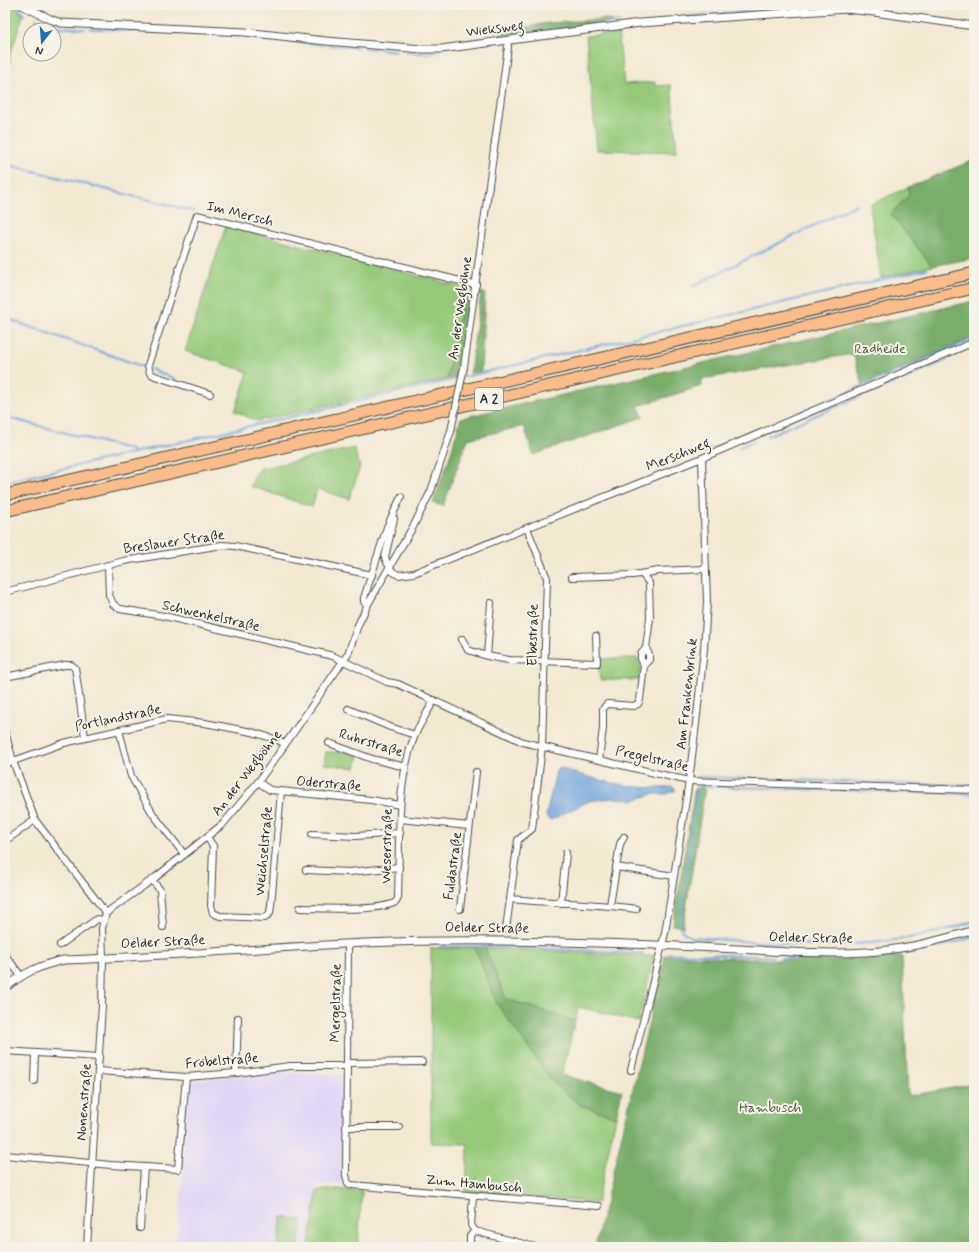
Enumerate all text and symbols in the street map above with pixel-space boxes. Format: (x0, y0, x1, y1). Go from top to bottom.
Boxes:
street label: Wieksweg (465, 17, 525, 43)
north arrow (22, 22, 62, 62)
text: N (34, 43, 45, 58)
street label: Im Mersch (205, 197, 275, 231)
street label: An der Wegböhne (444, 255, 478, 361)
park label: Radheide (854, 340, 906, 358)
road number: A 2 (475, 388, 503, 410)
street label: Merschweg (643, 434, 713, 478)
street label: Breslauer Straße (122, 526, 226, 558)
street label: Schwenkelstraße (160, 596, 262, 636)
street label: Elbestraße (523, 603, 543, 666)
street label: Am Frankenbrink (672, 637, 702, 751)
street label: Portlandstraße (73, 700, 163, 736)
street label: Ruhrstraße (337, 725, 405, 761)
street label: An der Wegböhne (208, 726, 288, 821)
street label: Pregelstraße (613, 742, 690, 777)
street label: Oderstraße (296, 772, 362, 796)
street label: Weichselstraße (251, 805, 277, 897)
street label: Weserstraße (377, 808, 397, 884)
street label: Fuldastraße (440, 831, 466, 901)
street label: Oelder Straße (445, 918, 529, 938)
street label: Oelder Straße (769, 928, 853, 948)
street label: Oelder Straße (120, 931, 206, 953)
street label: Mergelstraße (326, 963, 347, 1043)
street label: Fröbelstraße (185, 1049, 260, 1073)
street label: Nonenstraße (72, 1063, 96, 1141)
park label: Hambusch (739, 1099, 801, 1117)
street label: Zum Hambusch (425, 1171, 523, 1197)

